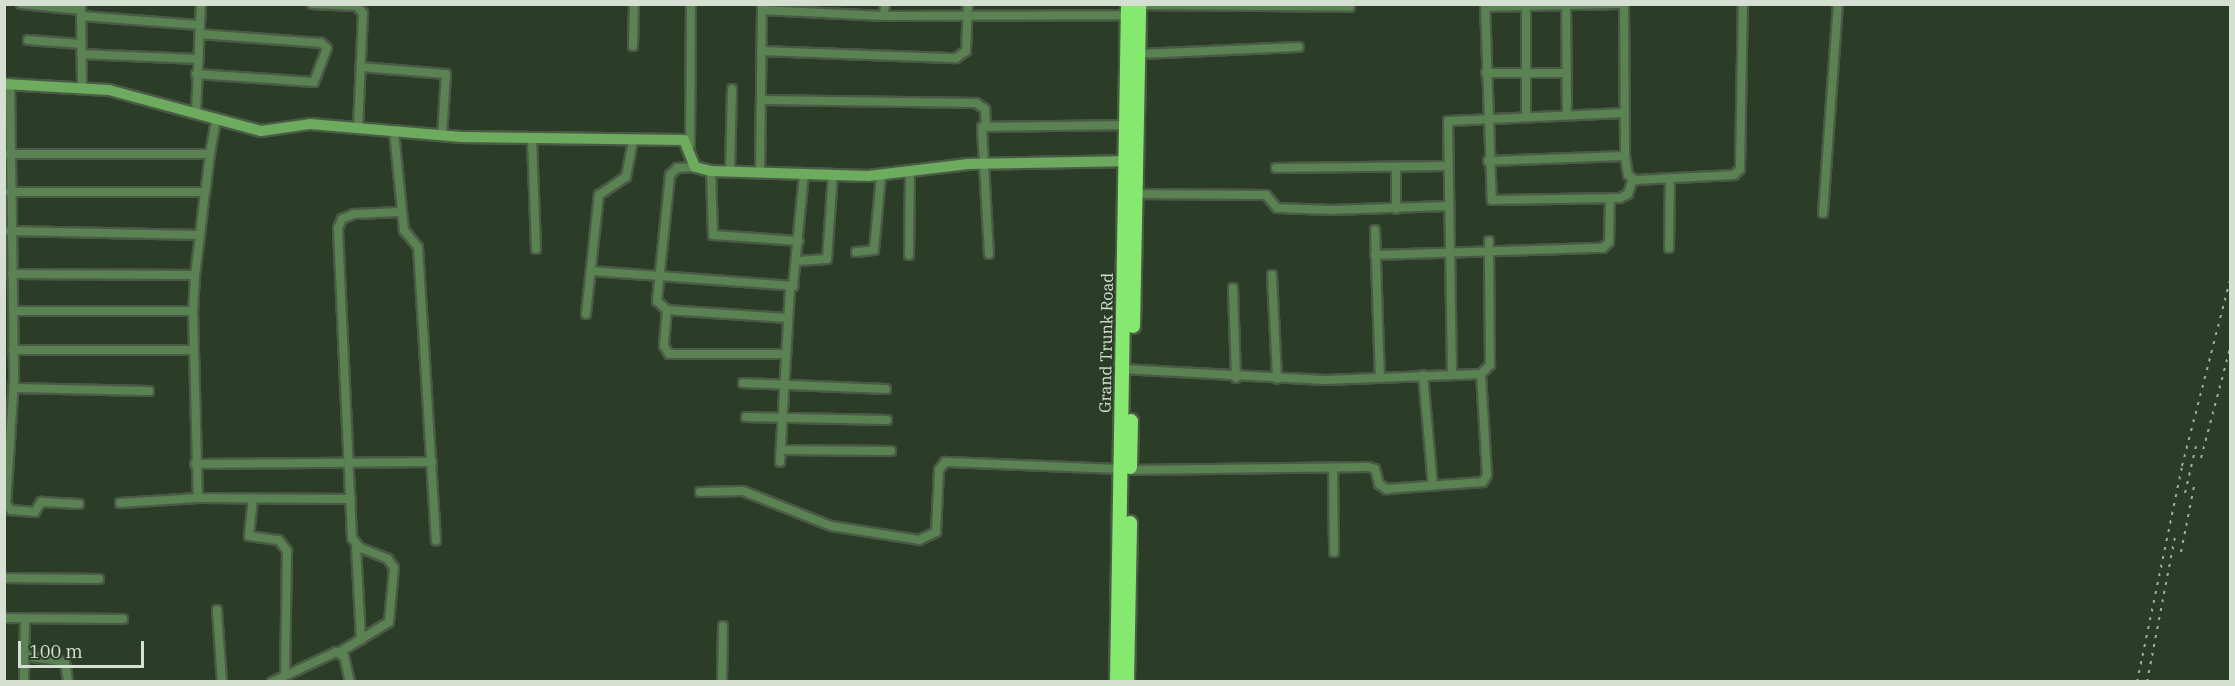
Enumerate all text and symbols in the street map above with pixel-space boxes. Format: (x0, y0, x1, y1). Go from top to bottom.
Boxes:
street label: Grand Trunk Road (1095, 273, 1117, 413)
scale bar (21, 629, 147, 667)
text: 100 m (29, 640, 83, 663)

